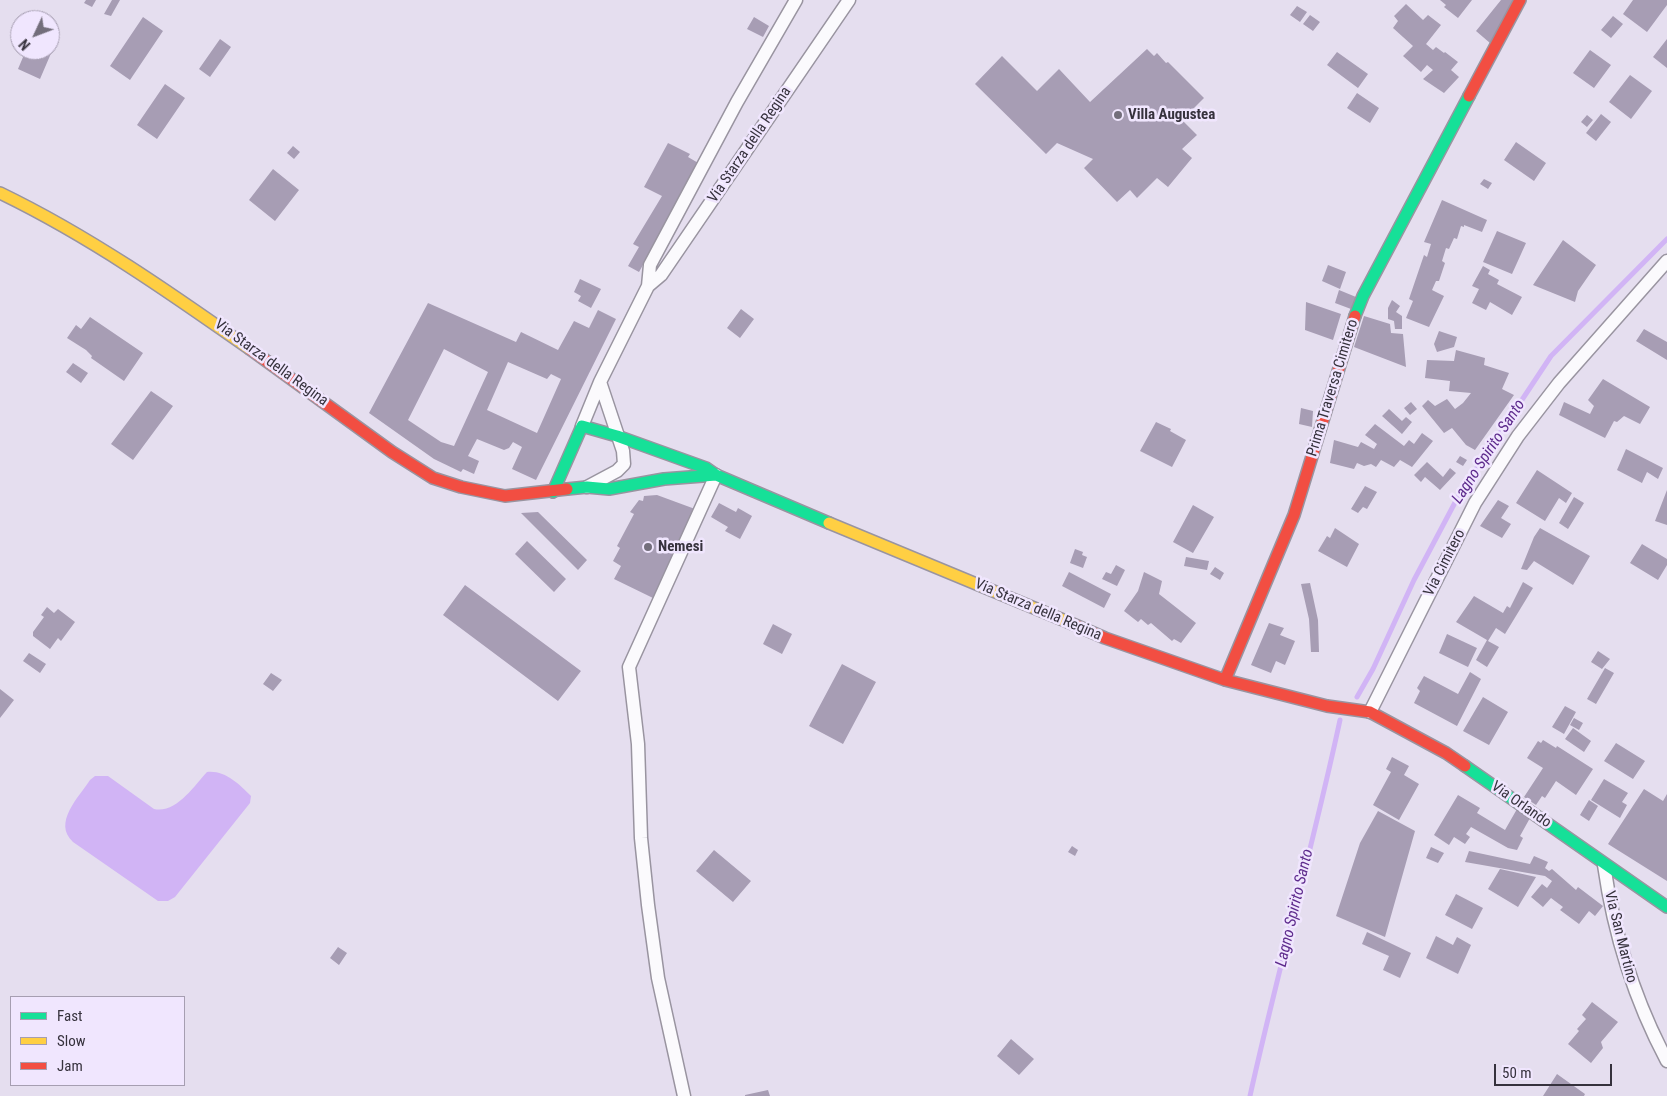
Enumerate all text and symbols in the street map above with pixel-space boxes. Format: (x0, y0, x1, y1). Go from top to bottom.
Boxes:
north arrow (10, 10, 60, 60)
text: N (16, 36, 34, 53)
street label: Via Starza della Regina (705, 84, 795, 206)
place label: Villa Augustea (1128, 106, 1215, 124)
marker: Villa Augustea (1112, 109, 1124, 121)
street label: Via Starza della Regina (211, 316, 331, 410)
street label: Prima Traversa Cimitero (1304, 317, 1362, 459)
water label: Lagno Spirito Santo (1448, 396, 1530, 508)
street label: Via Cimitero (1421, 527, 1469, 599)
place label: Nemesi (658, 538, 703, 556)
marker: Nemesi (642, 541, 654, 553)
street label: Via Starza della Regina (972, 575, 1104, 645)
street label: Via Orlando (1488, 778, 1554, 832)
water label: Lagno Spirito Santo (1272, 847, 1318, 969)
street label: Via San Martino (1600, 889, 1640, 985)
legend (10, 996, 185, 1086)
text: Fast (57, 1007, 82, 1025)
text: Slow (57, 1032, 86, 1050)
scale bar (1497, 1054, 1614, 1086)
text: Jam (57, 1057, 83, 1075)
text: 50 m (1502, 1064, 1532, 1082)

